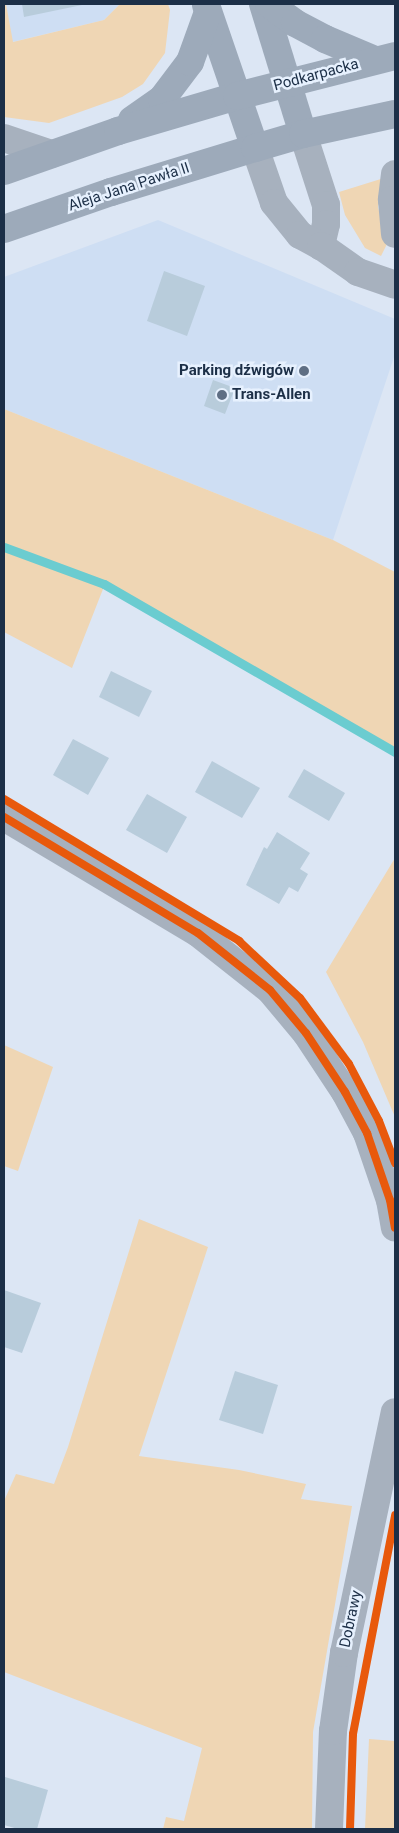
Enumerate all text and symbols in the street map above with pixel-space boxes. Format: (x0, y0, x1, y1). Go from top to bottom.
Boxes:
street label: Podkarpacka (271, 55, 361, 95)
street label: Aleja Jana Pawła II (66, 159, 192, 215)
place label: Parking dźwigów (179, 362, 294, 380)
marker: Parking dźwigów (298, 365, 310, 377)
place label: Trans-Allen (232, 386, 311, 404)
marker: Trans-Allen (216, 389, 228, 401)
street label: Dobrawy (336, 1589, 366, 1649)

